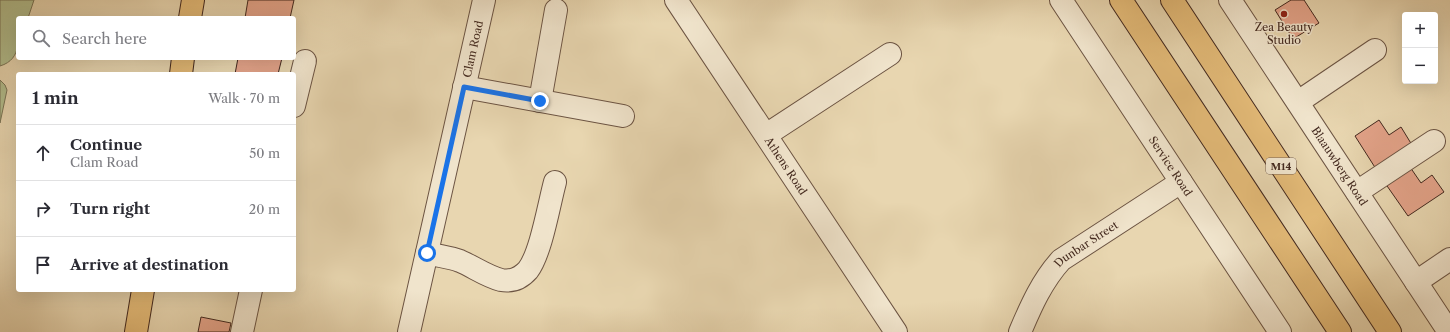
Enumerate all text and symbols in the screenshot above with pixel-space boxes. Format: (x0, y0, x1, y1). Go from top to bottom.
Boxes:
marker: Zea Beauty Studio (1279, 9, 1289, 19)
map controls (1402, 12, 1438, 84)
button: + (1402, 12, 1438, 48)
search box (16, 16, 296, 60)
street label: Clam Road (460, 19, 486, 79)
place label: Zea Beauty Studio (1255, 20, 1314, 47)
icon: search (30, 27, 52, 49)
text: Search here (62, 29, 147, 48)
button: − (1402, 48, 1438, 84)
text: 1 min (32, 88, 79, 108)
text: Walk · 70 m (208, 90, 280, 106)
route end (531, 92, 549, 110)
street label: Blaauwberg Road (1308, 124, 1371, 208)
street label: Athens Road (761, 133, 810, 198)
street label: Service Road (1146, 134, 1196, 199)
text: Continue (70, 135, 142, 154)
icon: ahead (32, 142, 54, 164)
text: 50 m (249, 145, 280, 161)
text: Clam Road (70, 154, 138, 170)
road number: M14 (1266, 158, 1296, 174)
icon: right (32, 198, 54, 220)
text: Turn right (70, 199, 150, 218)
text: 20 m (249, 201, 280, 217)
street label: Dunbar Street (1051, 218, 1121, 270)
route start (418, 244, 436, 262)
icon: arrive (32, 254, 54, 276)
text: Arrive at destination (70, 255, 229, 274)

